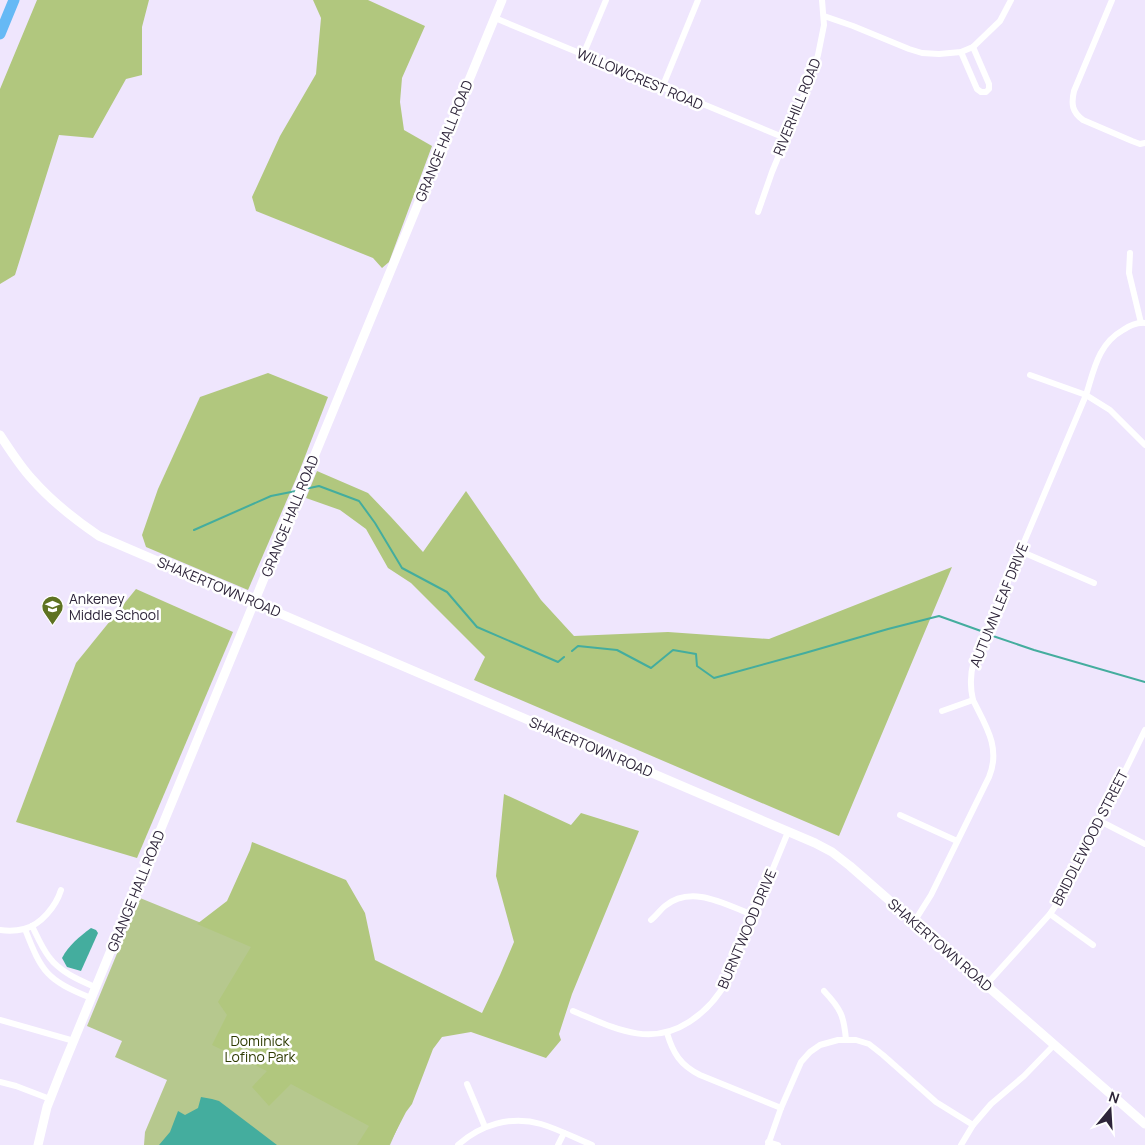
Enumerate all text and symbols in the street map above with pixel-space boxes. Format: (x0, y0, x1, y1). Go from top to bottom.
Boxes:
street label: WILLOWCREST ROAD (574, 43, 706, 114)
street label: RIVERHILL ROAD (768, 55, 825, 158)
street label: GRANGE HALL ROAD (410, 77, 477, 204)
street label: GRANGE HALL ROAD (256, 452, 323, 579)
street label: AUTUMN LEAF DRIVE (965, 540, 1032, 670)
street label: SHAKERTOWN ROAD (154, 552, 284, 621)
place label: Ankeney Middle School (69, 589, 159, 624)
school or university icon: Ankeney Middle School (41, 595, 65, 626)
street label: SHAKERTOWN ROAD (526, 712, 656, 781)
street label: BRIDDLEWOOD STREET (1047, 766, 1132, 909)
street label: GRANGE HALL ROAD (102, 827, 169, 954)
street label: BURNTWOOD DRIVE (713, 866, 780, 992)
street label: SHAKERTOWN ROAD (884, 894, 997, 995)
park label: Dominick Lofino Park (224, 1031, 297, 1066)
north arrow (1085, 1085, 1135, 1135)
text: N (1106, 1087, 1122, 1108)

